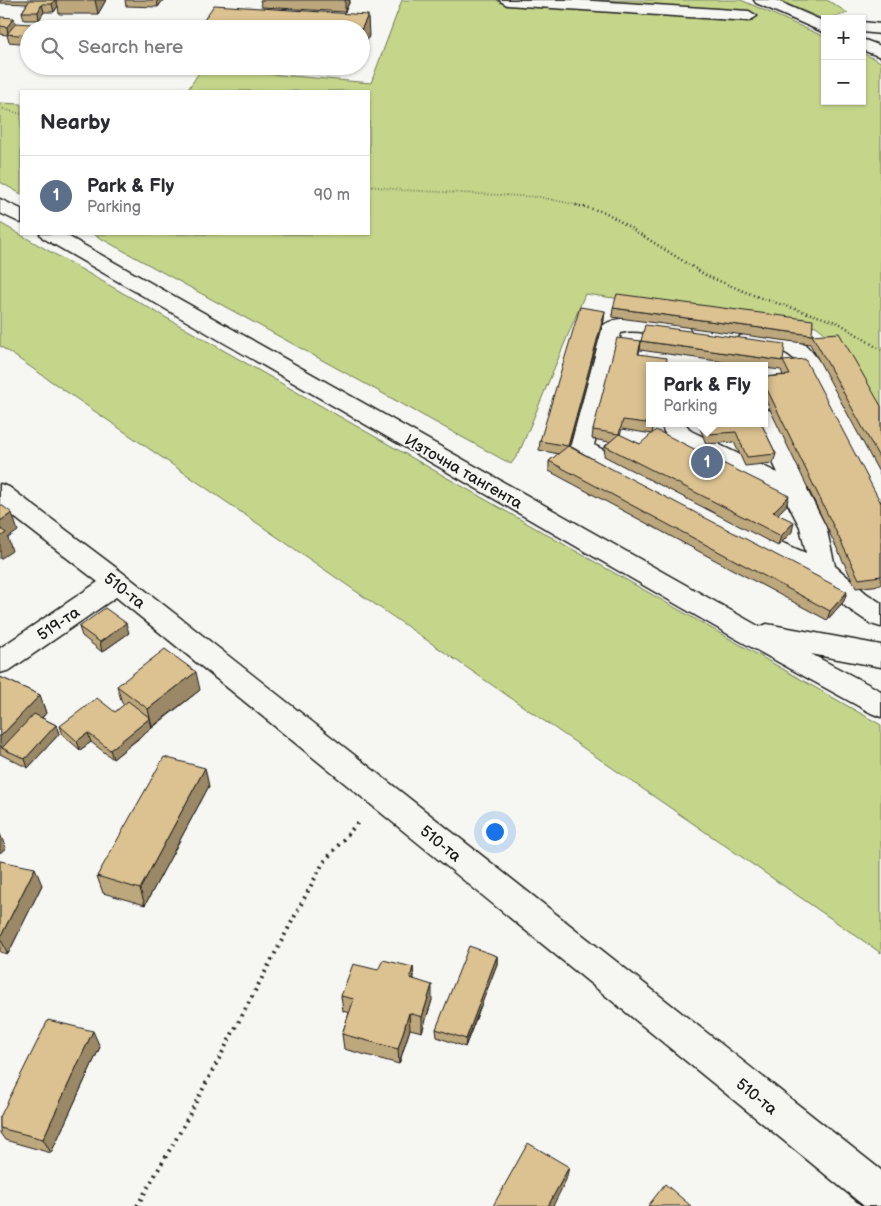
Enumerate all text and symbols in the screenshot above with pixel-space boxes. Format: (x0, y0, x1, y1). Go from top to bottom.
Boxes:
map controls (821, 15, 866, 105)
button: + (821, 15, 866, 60)
search box (20, 20, 370, 75)
icon: search (38, 34, 66, 62)
text: Search here (78, 36, 183, 59)
button: − (821, 60, 866, 105)
text: Nearby (40, 110, 110, 135)
text: Park & Fly (87, 175, 174, 198)
text: 1 (53, 186, 59, 205)
text: 90 m (314, 186, 350, 205)
text: Parking (87, 198, 141, 217)
popup (646, 362, 768, 427)
text: Park & Fly (663, 374, 751, 397)
text: Parking (663, 397, 717, 416)
street label: Източна тангента (401, 431, 526, 514)
pin: 1 (691, 443, 723, 481)
street label: 510-та (100, 569, 149, 614)
street label: 519-та (34, 603, 84, 645)
your location (482, 819, 508, 845)
street label: 510-та (416, 822, 465, 867)
street label: 510-та (732, 1075, 781, 1120)

